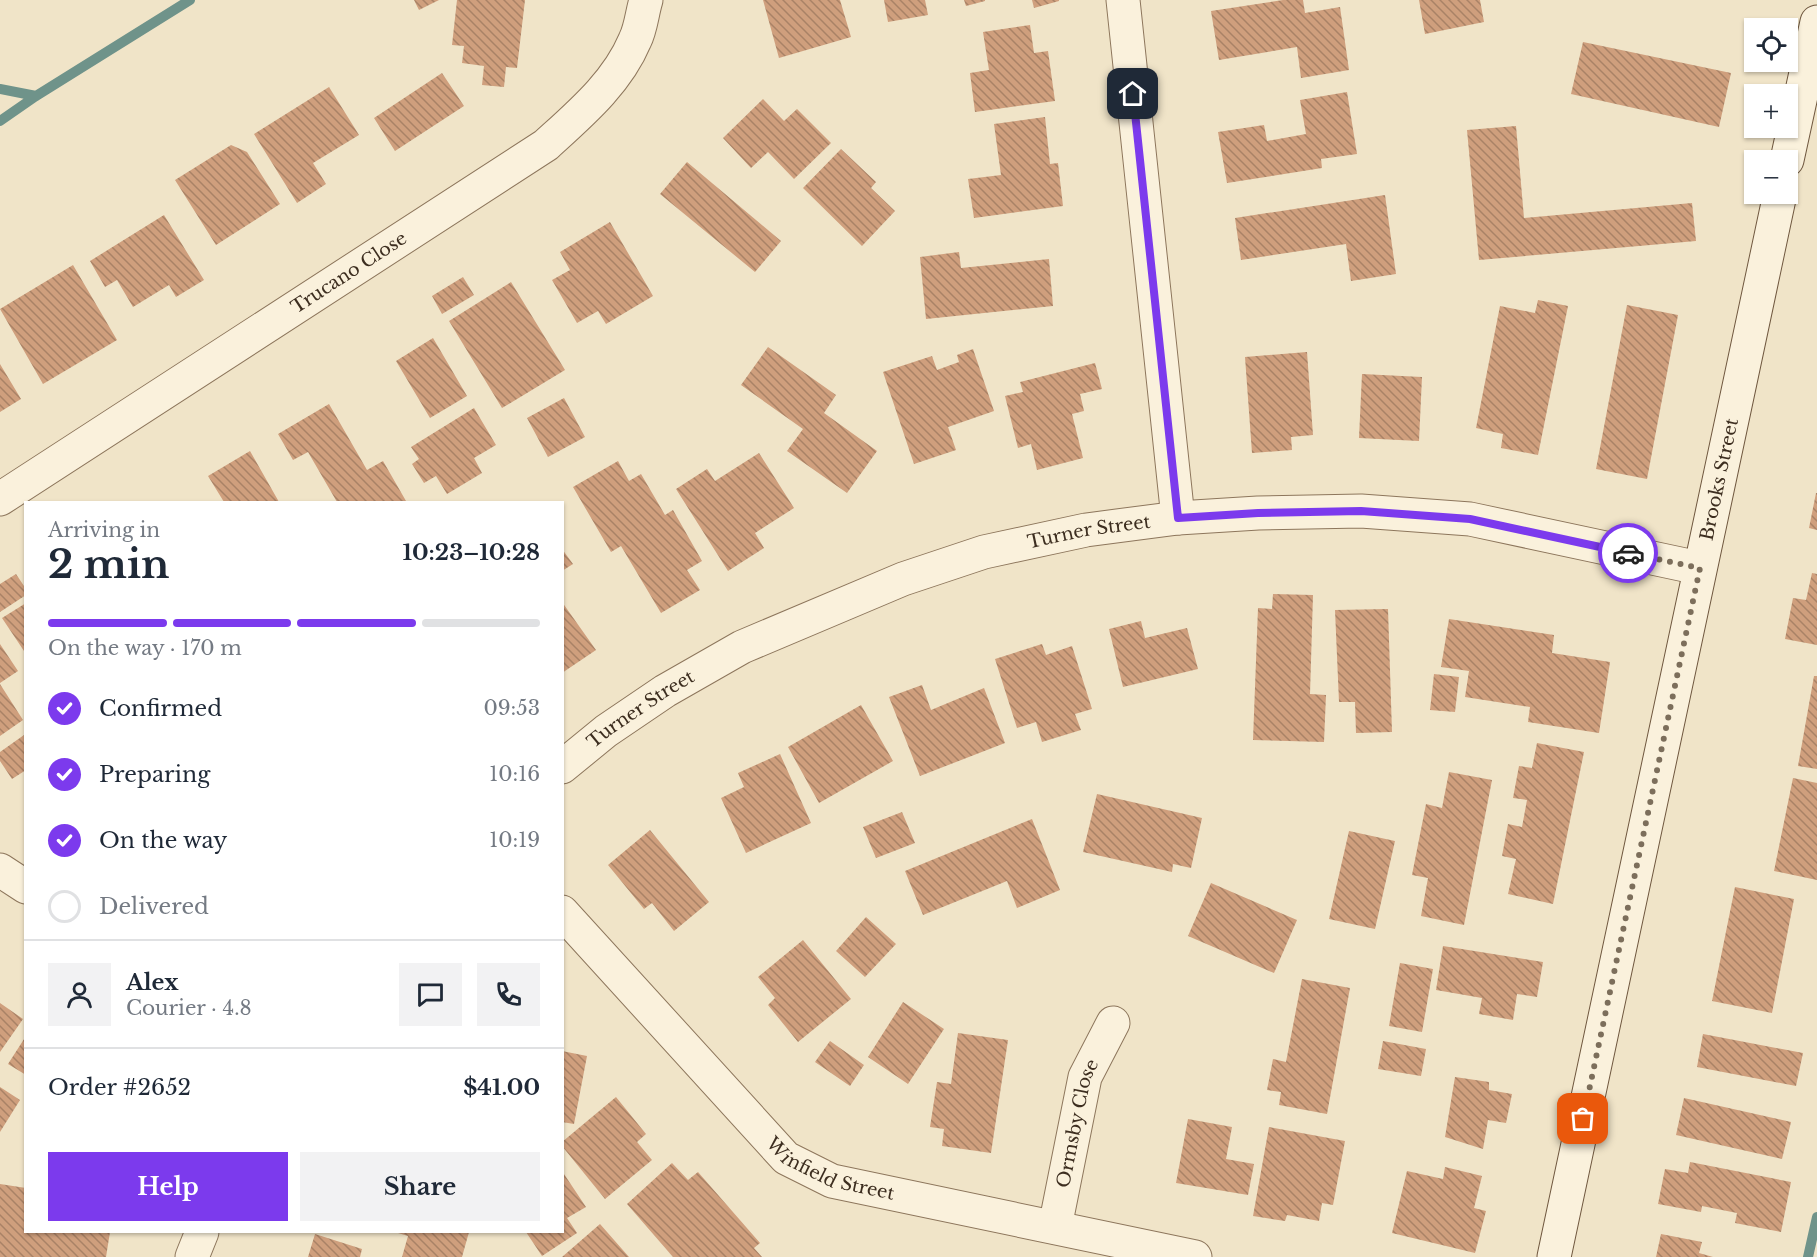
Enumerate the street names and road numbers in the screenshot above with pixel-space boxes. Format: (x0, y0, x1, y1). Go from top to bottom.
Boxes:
street label: Trucano Close (287, 227, 411, 318)
street label: Brooks Street (1696, 416, 1743, 543)
street label: Turner Street (1026, 511, 1152, 553)
street label: Turner Street (583, 665, 698, 753)
street label: Ormsby Close (1052, 1055, 1103, 1190)
street label: Winfield Street (761, 1132, 896, 1205)

